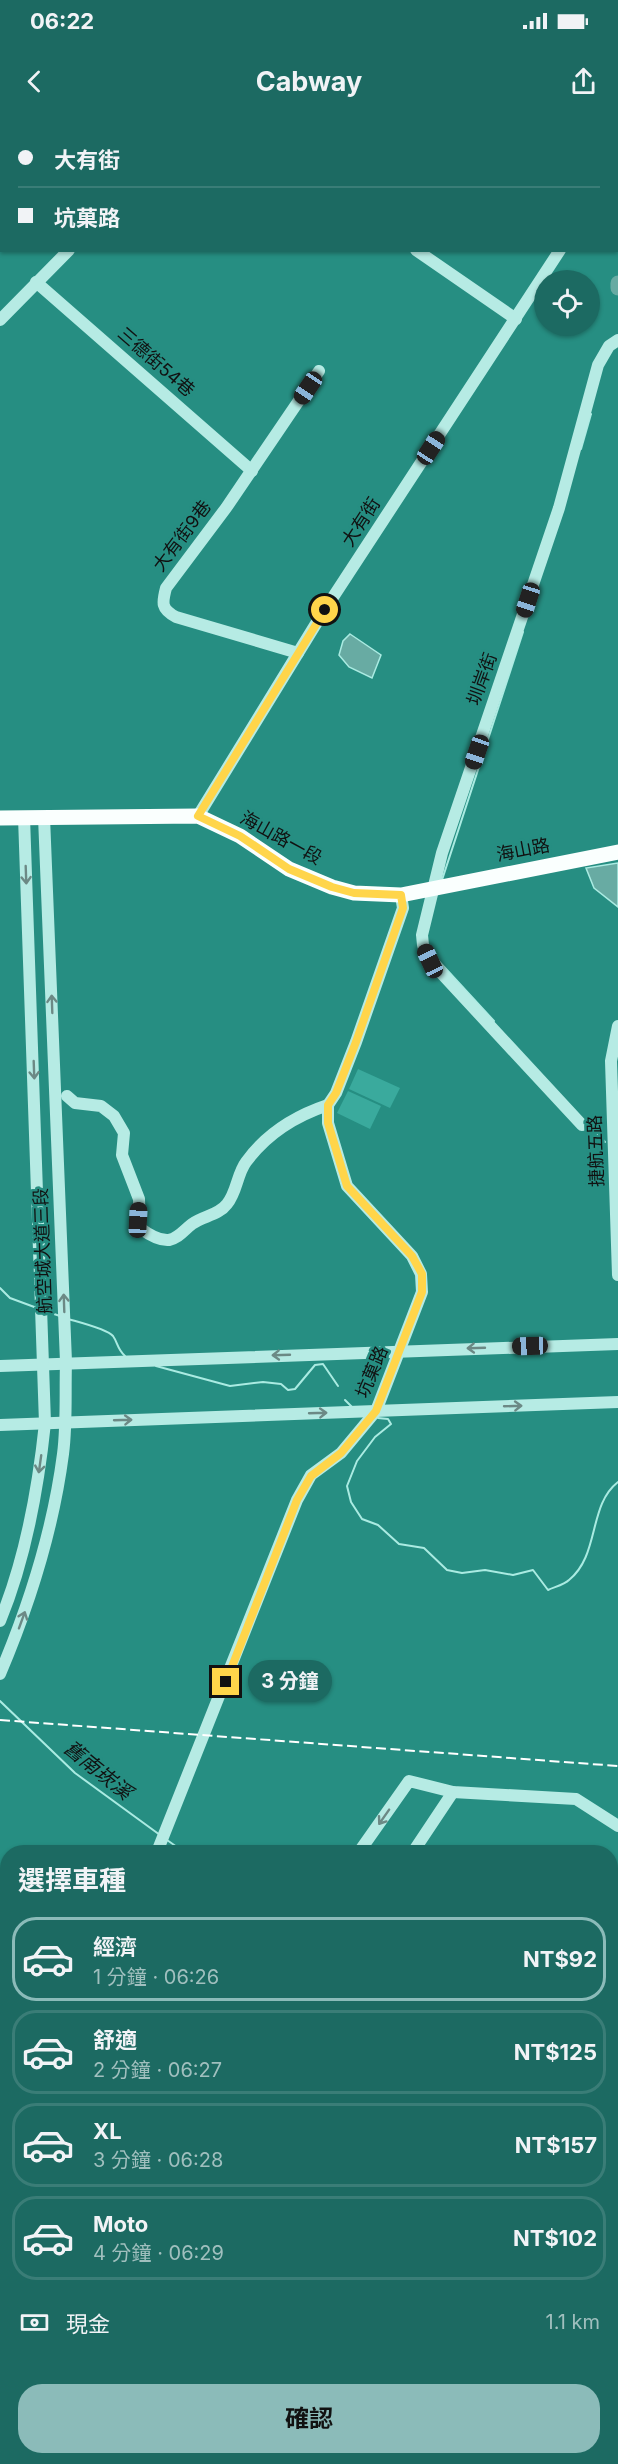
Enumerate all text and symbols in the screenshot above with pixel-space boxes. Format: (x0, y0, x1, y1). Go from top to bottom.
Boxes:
text: 06:22 (30, 8, 94, 34)
icon: back (18, 65, 51, 98)
text: Cabway (256, 65, 362, 98)
icon: share (567, 65, 600, 98)
text: 大有街 (54, 147, 120, 173)
text: 坑菓路 (54, 205, 120, 231)
map controls (534, 270, 600, 336)
button: locate (534, 270, 600, 336)
street label: 三德街54巷 (114, 323, 199, 401)
car (290, 368, 326, 408)
car (414, 428, 448, 468)
street label: 大有街 (337, 493, 384, 550)
street label: 大有街9巷 (148, 496, 215, 575)
car (514, 580, 542, 620)
route start (311, 596, 338, 623)
street label: 圳岸街 (462, 650, 501, 708)
car (463, 732, 491, 772)
street label: 海山路一段 (237, 807, 326, 869)
street label: 海山路 (494, 834, 551, 865)
one-way arrow (21, 865, 32, 885)
car (414, 941, 446, 981)
one-way arrow (47, 994, 58, 1014)
one-way arrow (28, 1060, 39, 1080)
street label: 捷航五路 (584, 1115, 607, 1187)
street label: 航空城大道三段 (30, 1188, 55, 1314)
car (128, 1202, 148, 1238)
one-way arrow (58, 1294, 69, 1314)
car (512, 1336, 548, 1356)
one-way arrow (466, 1342, 486, 1354)
street label: 坑菓路 (351, 1343, 392, 1401)
one-way arrow (271, 1349, 291, 1361)
one-way arrow (503, 1400, 523, 1411)
one-way arrow (308, 1407, 328, 1418)
one-way arrow (113, 1415, 133, 1426)
one-way arrow (35, 1453, 46, 1473)
one-way arrow (17, 1611, 28, 1629)
callout: 3 分鐘 (247, 1661, 331, 1703)
route end (212, 1668, 239, 1695)
text: 3 分鐘 (261, 1669, 319, 1693)
water label: 舊南崁溪 (59, 1736, 139, 1806)
one-way arrow (378, 1808, 390, 1824)
text: 選擇車種 (18, 1864, 126, 1897)
icon: car (21, 1932, 75, 1986)
text: 經濟 (93, 1934, 137, 1960)
text: NT$92 (523, 1946, 597, 1972)
text: 1 分鐘 · 06:26 (93, 1965, 219, 1989)
icon: car (21, 2025, 75, 2079)
text: 舒適 (93, 2027, 137, 2053)
text: NT$125 (514, 2039, 597, 2065)
text: 2 分鐘 · 06:27 (93, 2058, 222, 2082)
icon: car (21, 2118, 75, 2172)
text: XL (93, 2118, 122, 2144)
text: NT$157 (515, 2132, 597, 2158)
text: 3 分鐘 · 06:28 (93, 2148, 223, 2172)
icon: car (21, 2211, 75, 2265)
text: Moto (93, 2211, 148, 2237)
text: NT$102 (513, 2225, 597, 2251)
text: 4 分鐘 · 06:29 (93, 2241, 224, 2265)
icon: cash (18, 2306, 51, 2339)
text: 1.1 km (546, 2310, 600, 2334)
text: 現金 (66, 2311, 110, 2337)
button: 確認 (18, 2384, 600, 2453)

